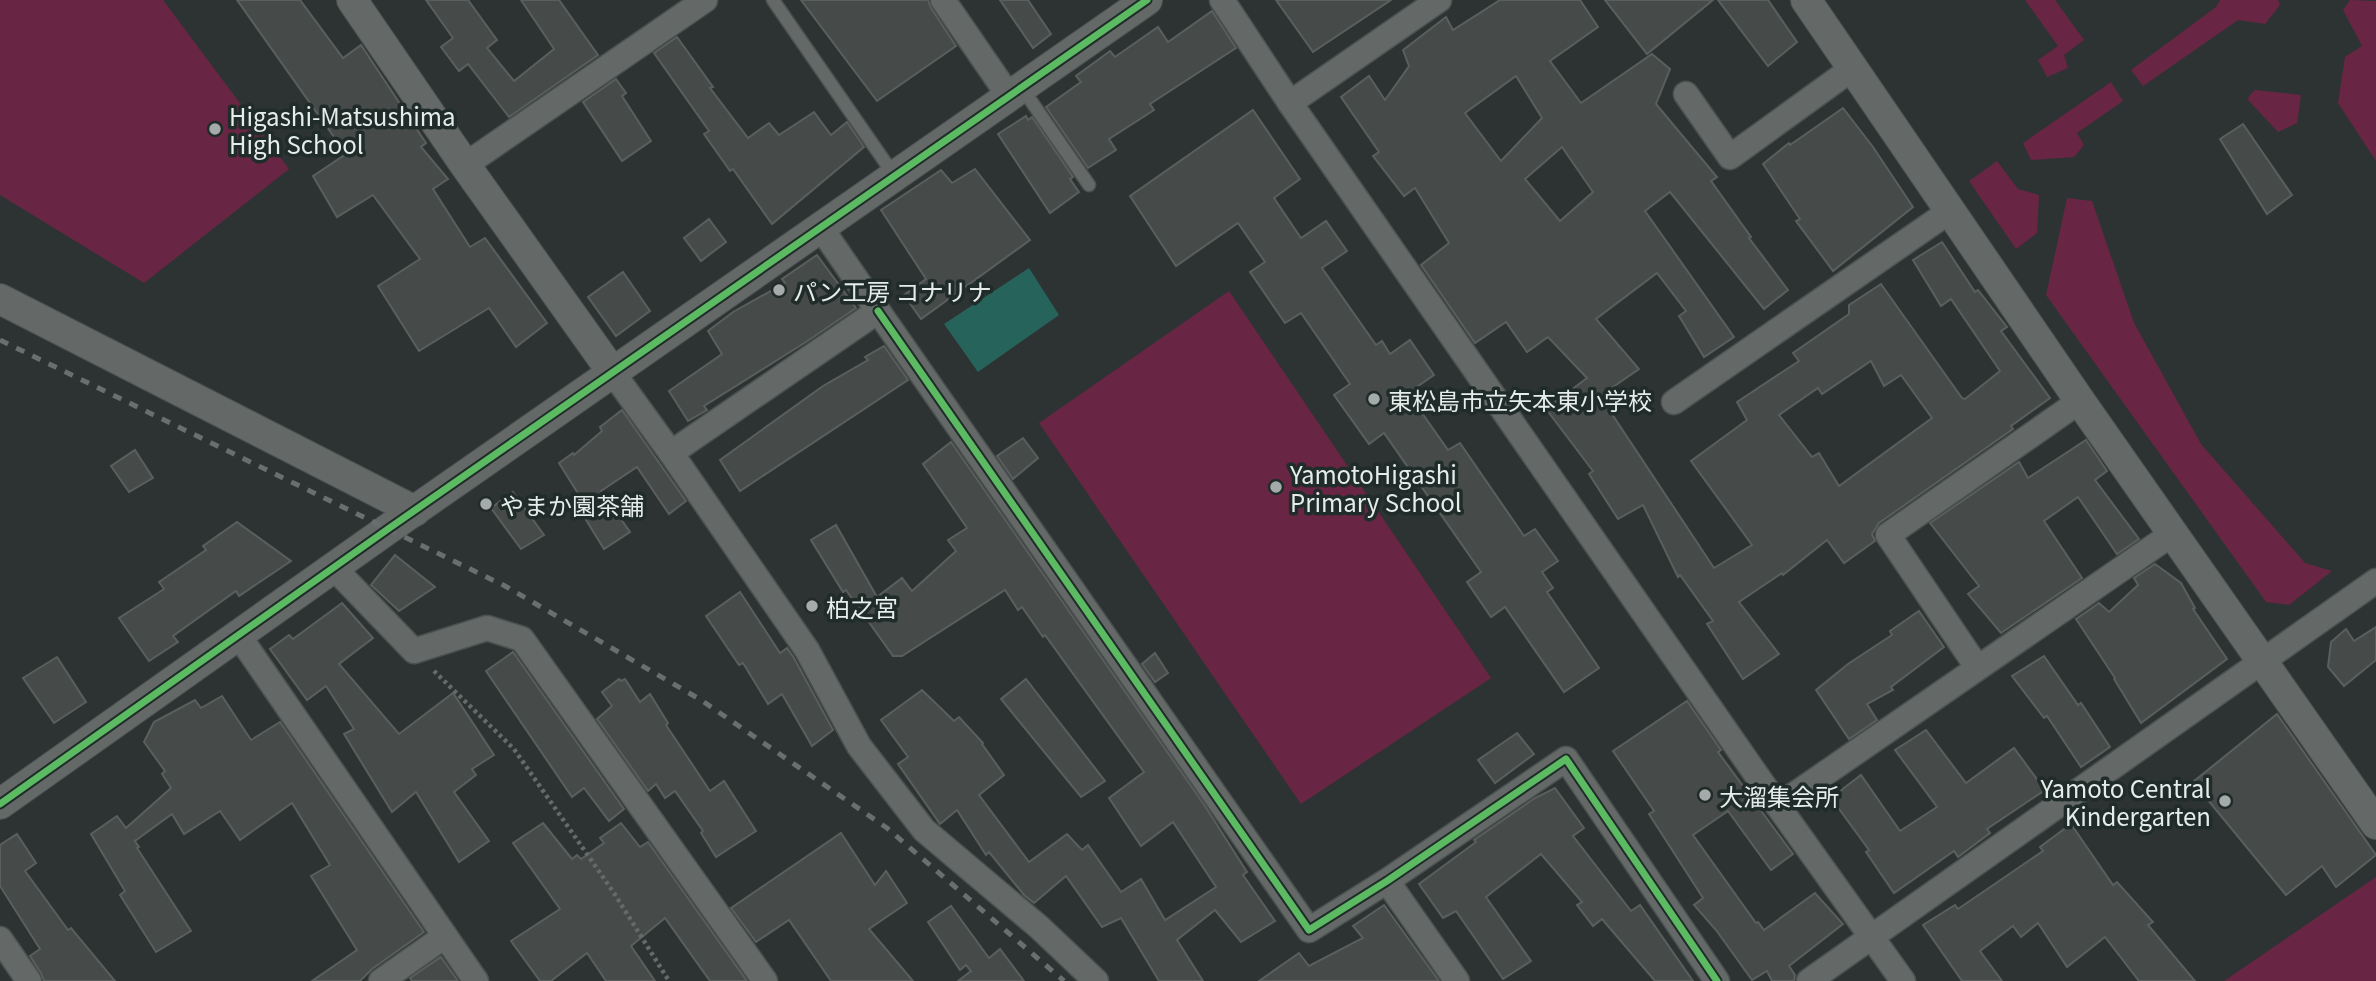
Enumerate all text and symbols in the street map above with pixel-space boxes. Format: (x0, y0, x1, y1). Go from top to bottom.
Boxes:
place label: Higashi-Matsushima High School (229, 98, 456, 161)
marker: Higashi-Matsushima High School (207, 121, 223, 137)
place label: パン工房 コナリナ (793, 273, 992, 308)
marker: パン工房 コナリナ (771, 282, 787, 298)
place label: 東松島市立矢本東小学校 (1388, 382, 1652, 417)
marker: 東松島市立矢本東小学校 (1366, 391, 1382, 407)
place label: YamotoHigashi Primary School (1289, 456, 1462, 519)
marker: YamotoHigashi Primary School (1268, 479, 1284, 495)
place label: やまか園茶舗 (500, 487, 644, 522)
marker: やまか園茶舗 (478, 496, 494, 512)
place label: 柏之宮 (826, 589, 898, 624)
marker: 柏之宮 (804, 598, 820, 614)
place label: Yamoto Central Kindergarten (2040, 770, 2211, 833)
place label: 大溜集会所 (1719, 778, 1839, 813)
marker: 大溜集会所 (1697, 787, 1713, 803)
marker: Yamoto Central Kindergarten (2217, 793, 2233, 809)

